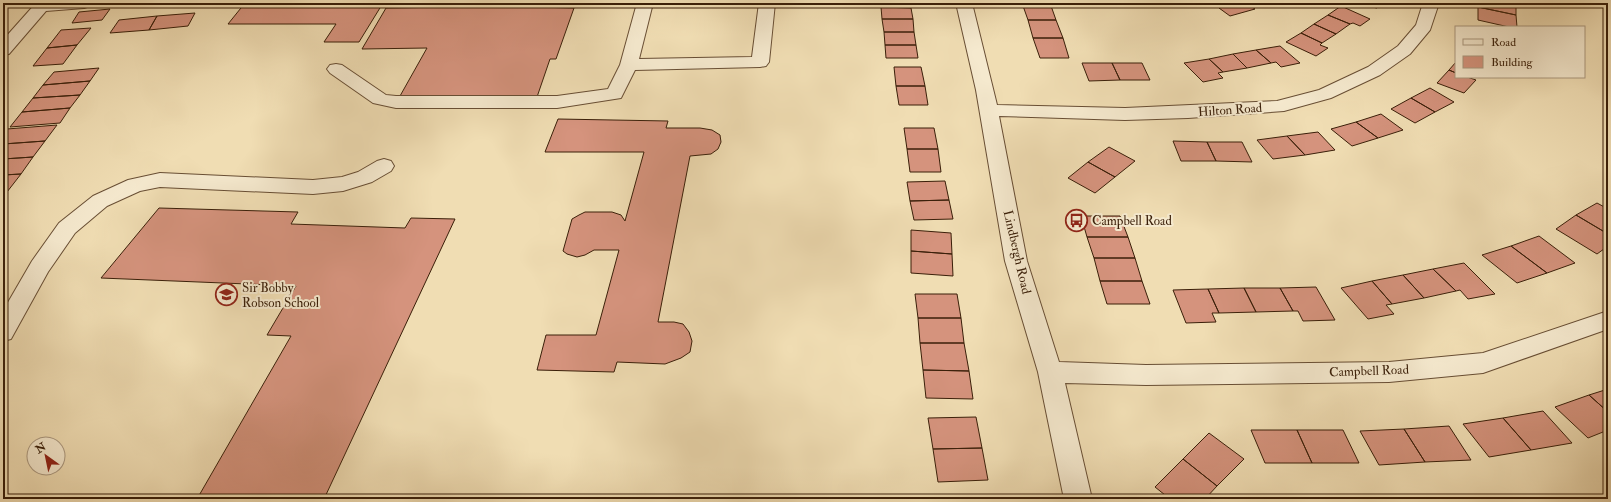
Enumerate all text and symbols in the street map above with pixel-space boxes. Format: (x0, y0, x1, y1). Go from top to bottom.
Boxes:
legend (1455, 26, 1585, 78)
text: Road (1491, 35, 1516, 50)
text: Building (1491, 55, 1534, 70)
street label: Hilton Road (1197, 100, 1263, 120)
street label: Lindbergh Road (1000, 208, 1035, 296)
bus stop icon: Campbell Road (1063, 208, 1089, 234)
place label: Campbell Road (1092, 213, 1172, 230)
place label: Sir Bobby Robson School (242, 280, 320, 311)
school or university icon: Sir Bobby Robson School (214, 282, 240, 308)
street label: Campbell Road (1329, 362, 1410, 381)
north arrow (26, 436, 66, 476)
text: N (32, 439, 49, 457)

